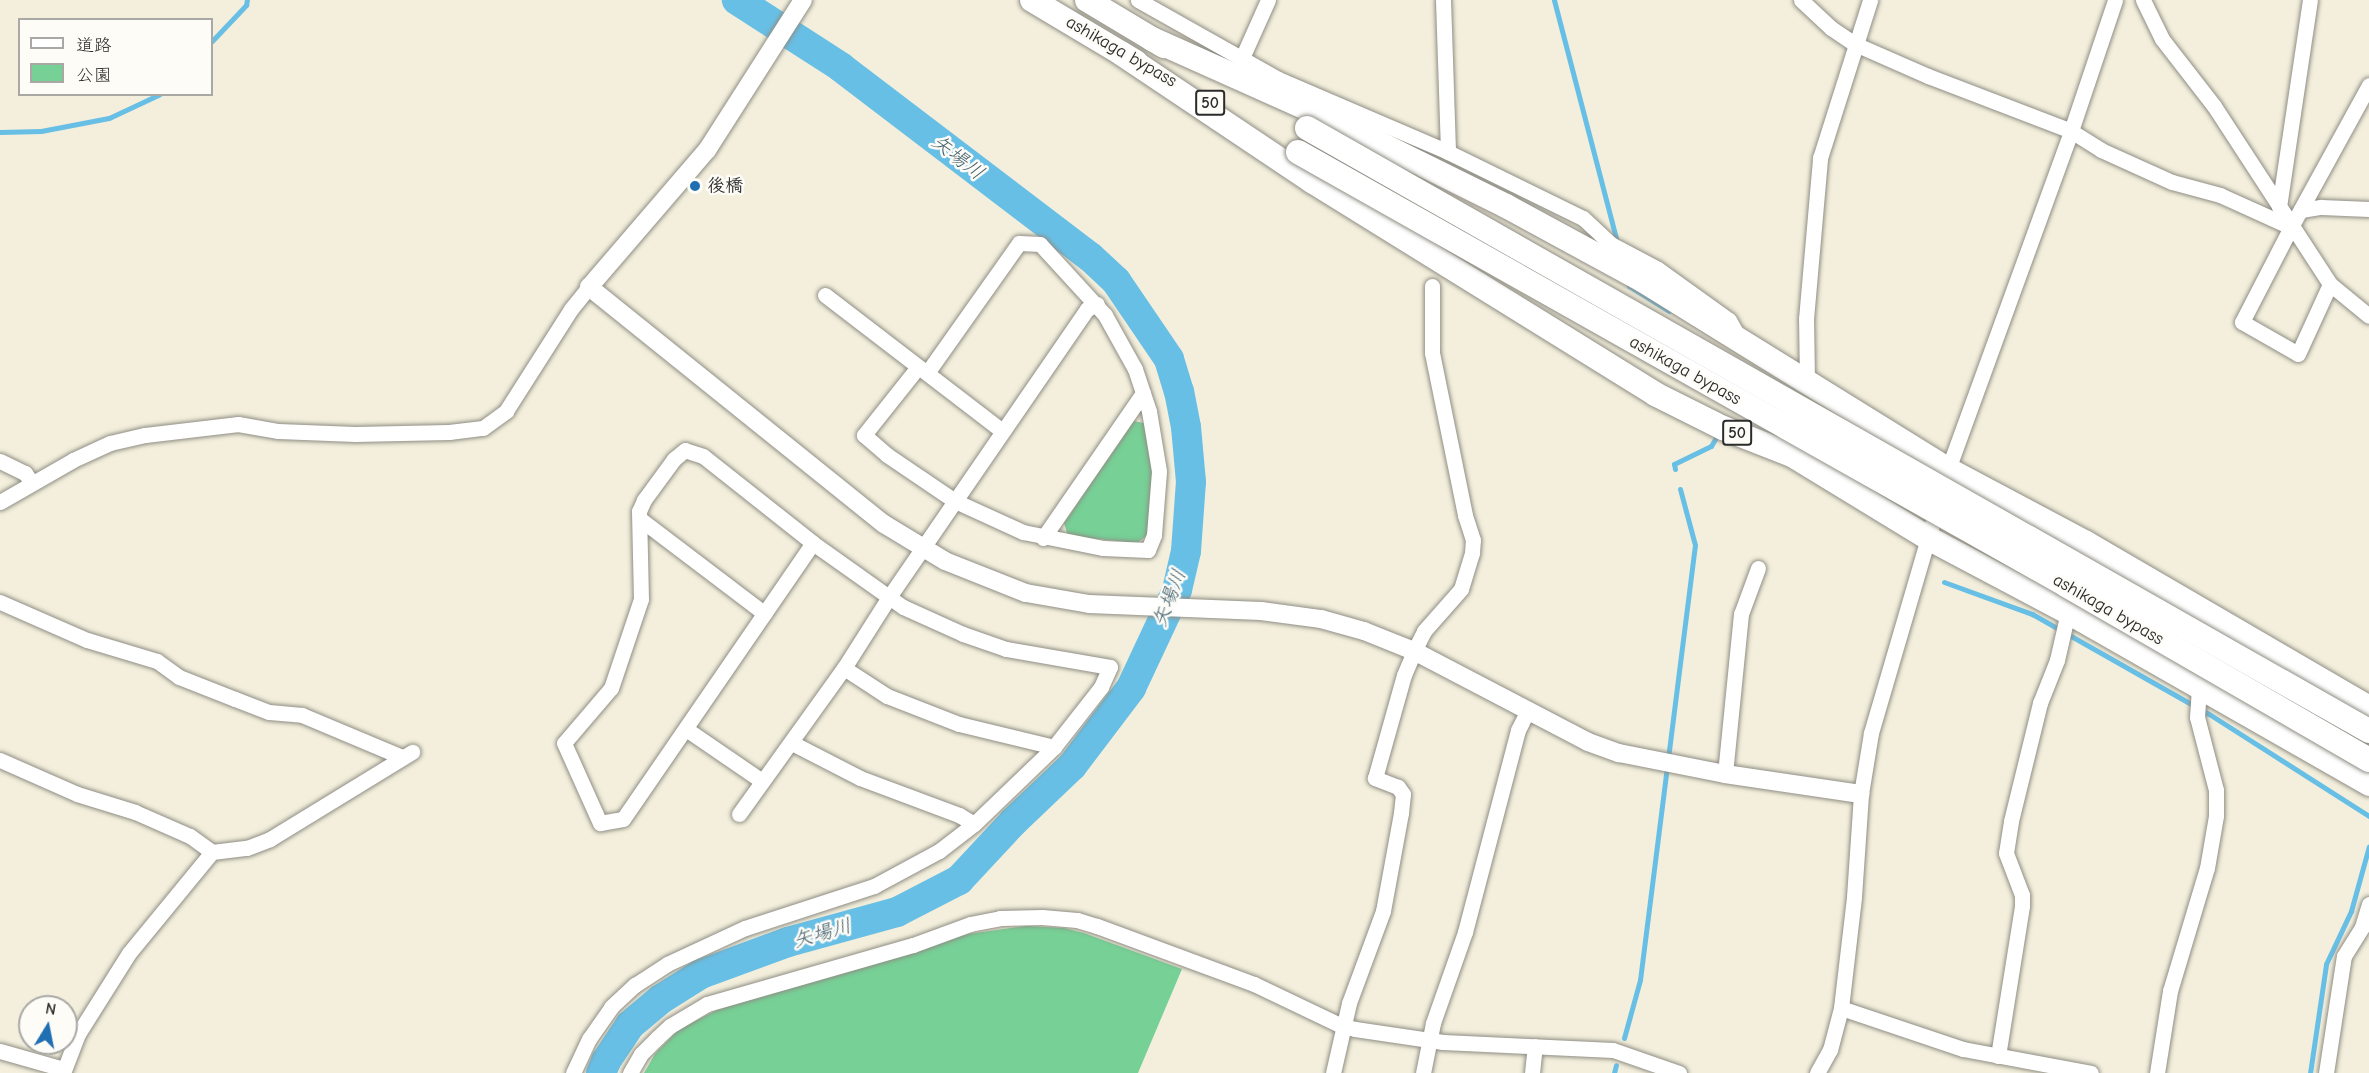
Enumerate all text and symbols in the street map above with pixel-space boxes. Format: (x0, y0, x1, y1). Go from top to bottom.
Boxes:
street label: ashikaga bypass (1062, 12, 1180, 92)
legend (18, 18, 213, 96)
text: 道路 (76, 35, 112, 56)
text: 公園 (76, 65, 112, 86)
road number: 50 (1195, 90, 1225, 116)
water label: 矢場川 (927, 129, 989, 185)
place label: 後橋 (707, 175, 743, 197)
marker: 後橋 (688, 179, 702, 193)
street label: ashikaga bypass (1625, 331, 1745, 411)
road number: 50 (1722, 420, 1752, 446)
water label: 矢場川 (1147, 566, 1191, 630)
street label: ashikaga bypass (2049, 570, 2167, 650)
water label: 矢場川 (790, 913, 854, 953)
north arrow (18, 995, 78, 1055)
text: N (44, 999, 57, 1019)

